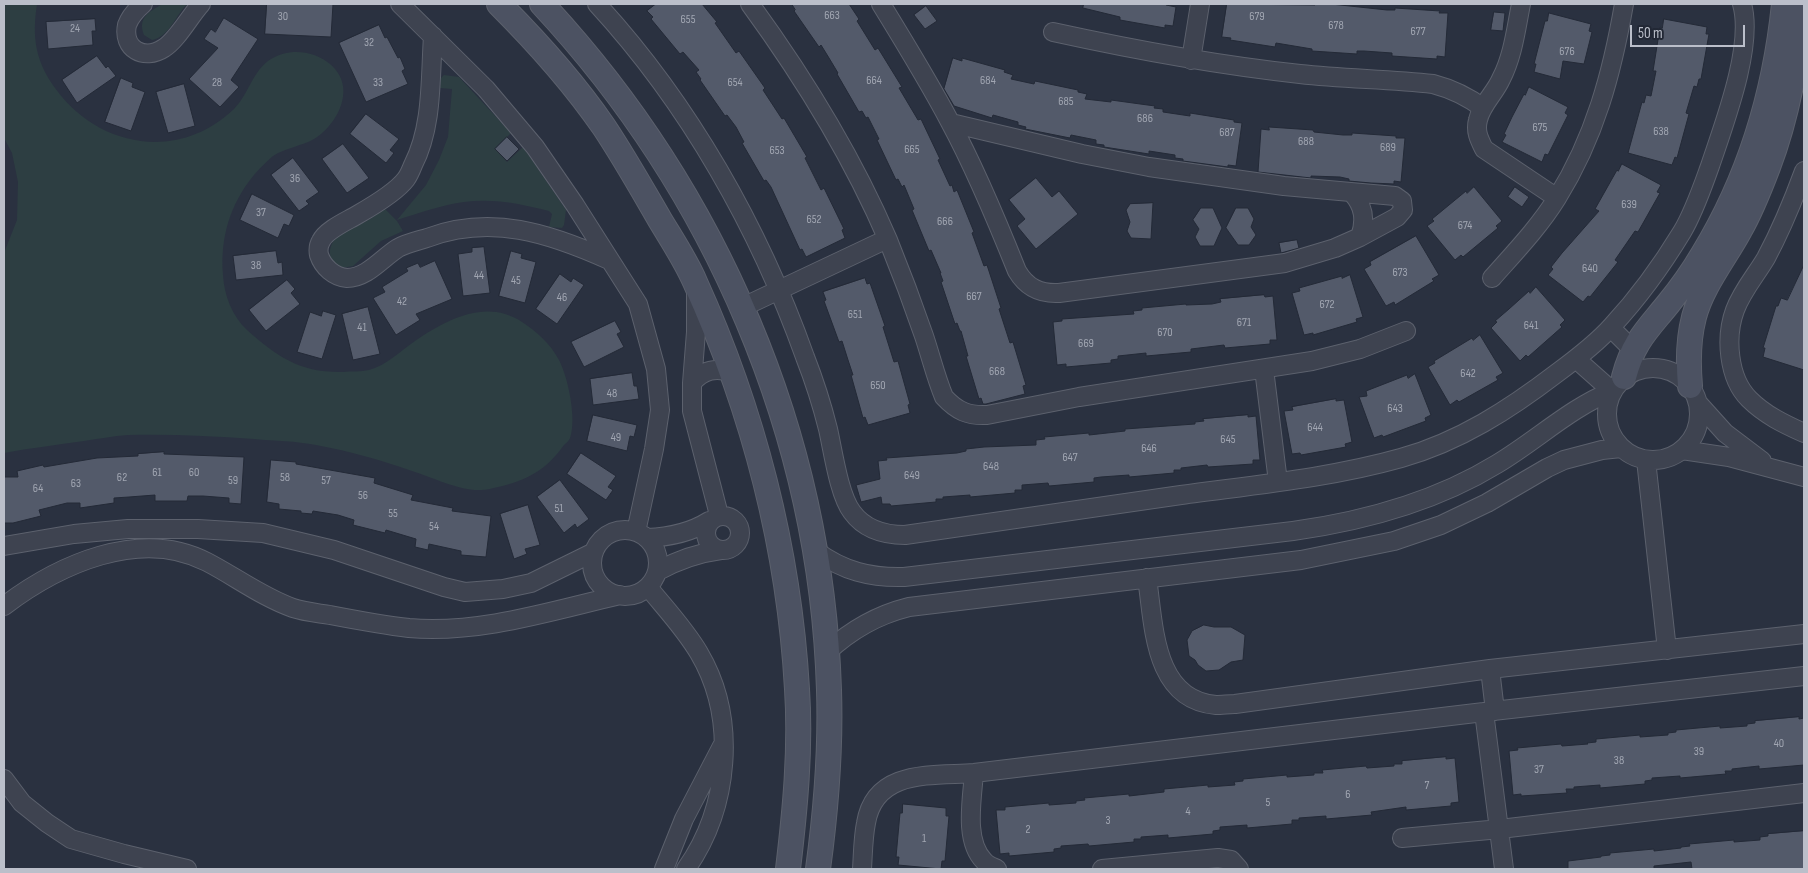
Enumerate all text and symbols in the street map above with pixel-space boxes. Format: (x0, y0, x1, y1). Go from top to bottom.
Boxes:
house number: 663 (824, 9, 840, 23)
house number: 30 (278, 10, 288, 24)
house number: 679 (1249, 10, 1265, 24)
house number: 655 (681, 13, 695, 27)
scale bar (1633, 15, 1748, 47)
house number: 678 (1328, 19, 1344, 33)
house number: 24 (70, 22, 80, 36)
text: 50 m (1638, 24, 1663, 43)
house number: 677 (1411, 25, 1425, 39)
house number: 32 (364, 36, 374, 50)
house number: 676 (1559, 45, 1575, 59)
house number: 664 (866, 74, 882, 88)
house number: 684 (980, 74, 996, 88)
house number: 28 (212, 76, 222, 90)
house number: 33 (373, 76, 383, 90)
house number: 654 (727, 76, 743, 90)
house number: 685 (1058, 95, 1074, 109)
house number: 686 (1137, 112, 1153, 126)
house number: 675 (1533, 121, 1547, 135)
house number: 638 (1653, 125, 1669, 139)
house number: 687 (1219, 126, 1235, 140)
house number: 688 (1298, 135, 1314, 149)
house number: 689 (1380, 141, 1396, 155)
house number: 665 (904, 143, 920, 157)
house number: 653 (769, 144, 785, 158)
house number: 36 (290, 172, 300, 186)
house number: 639 (1621, 198, 1637, 212)
house number: 37 (256, 206, 266, 220)
house number: 652 (806, 213, 822, 227)
house number: 666 (937, 215, 953, 229)
house number: 674 (1458, 219, 1472, 233)
house number: 38 (251, 259, 261, 273)
house number: 640 (1582, 262, 1598, 276)
house number: 673 (1392, 266, 1408, 280)
house number: 44 (474, 269, 484, 283)
house number: 45 (511, 274, 521, 288)
house number: 667 (966, 290, 982, 304)
house number: 46 (557, 291, 567, 305)
house number: 42 (397, 295, 407, 309)
house number: 672 (1320, 298, 1334, 312)
house number: 651 (848, 308, 862, 322)
house number: 671 (1237, 316, 1251, 330)
house number: 641 (1524, 319, 1538, 333)
house number: 41 (357, 321, 367, 335)
house number: 670 (1157, 326, 1173, 340)
house number: 669 (1078, 337, 1094, 351)
house number: 668 (989, 365, 1005, 379)
house number: 642 (1460, 367, 1476, 381)
house number: 650 (870, 379, 886, 393)
house number: 48 (607, 387, 617, 401)
house number: 643 (1387, 402, 1403, 416)
house number: 644 (1307, 421, 1323, 435)
house number: 49 (611, 431, 621, 445)
house number: 645 (1220, 433, 1236, 447)
house number: 646 (1141, 442, 1157, 456)
house number: 647 (1062, 451, 1078, 465)
house number: 648 (983, 460, 999, 474)
house number: 61 (152, 466, 162, 480)
house number: 60 (189, 466, 199, 480)
house number: 649 (904, 469, 920, 483)
house number: 62 (117, 471, 127, 485)
house number: 58 (280, 471, 290, 485)
house number: 59 (228, 474, 238, 488)
house number: 57 (321, 474, 331, 488)
house number: 63 (71, 477, 81, 491)
house number: 64 (33, 482, 43, 496)
house number: 56 (358, 489, 368, 503)
house number: 51 (554, 502, 564, 516)
house number: 55 (388, 507, 398, 521)
house number: 54 (429, 520, 439, 534)
house number: 40 (1774, 737, 1784, 751)
house number: 39 (1694, 745, 1704, 759)
house number: 38 (1614, 754, 1624, 768)
house number: 37 (1534, 763, 1544, 777)
house number: 7 (1425, 779, 1429, 793)
house number: 6 (1345, 788, 1351, 802)
house number: 5 (1266, 796, 1270, 810)
house number: 4 (1185, 805, 1191, 819)
house number: 3 (1105, 814, 1111, 828)
house number: 2 (1026, 823, 1030, 837)
house number: 1 (922, 832, 926, 846)

